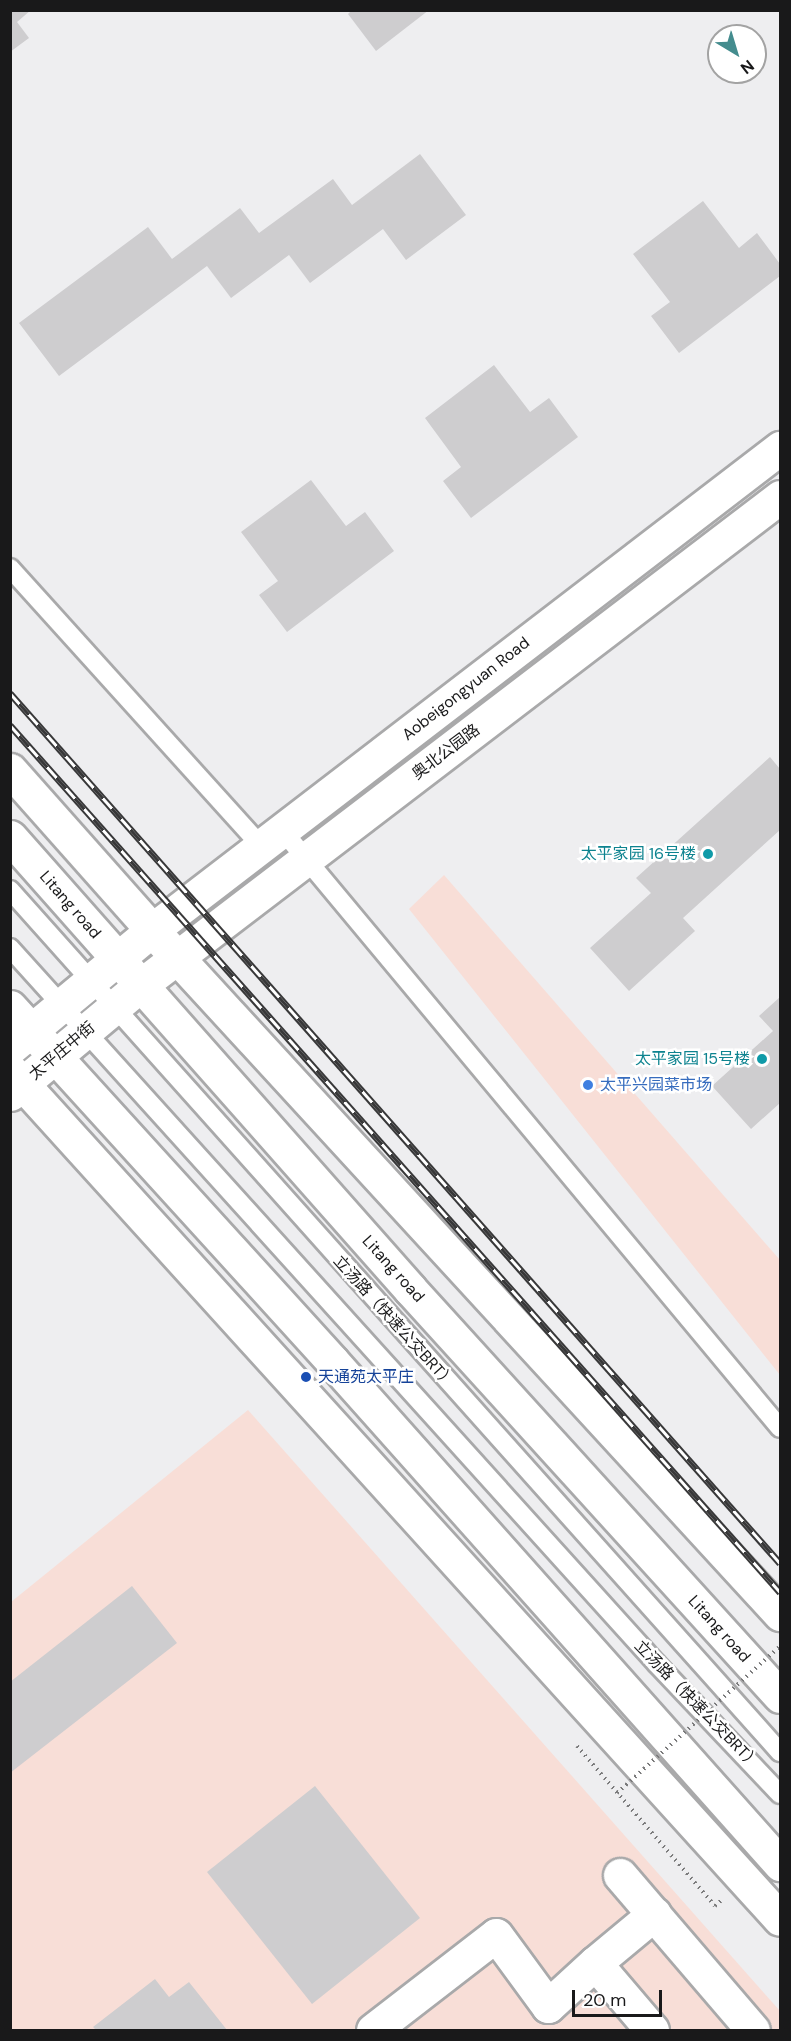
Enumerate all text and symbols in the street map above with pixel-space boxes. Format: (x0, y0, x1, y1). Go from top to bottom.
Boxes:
north arrow (707, 24, 767, 84)
text: N (736, 55, 758, 79)
street label: Aobeigongyuan Road (399, 633, 533, 745)
street label: 奥北公园路 (408, 720, 484, 784)
place label: 太平家园 16号楼 (581, 844, 696, 864)
marker: 太平家园 16号楼 (701, 847, 715, 861)
street label: Litang road (35, 867, 105, 943)
street label: 太平庄中街 (25, 1018, 99, 1084)
place label: 太平家园 15号楼 (635, 1049, 750, 1069)
marker: 太平家园 15号楼 (755, 1052, 769, 1066)
place label: 太平兴园菜市场 (600, 1075, 712, 1095)
marker: 太平兴园菜市场 (581, 1078, 595, 1092)
street label: Litang road (358, 1232, 428, 1306)
street label: 立汤路（快速公交BRT） (329, 1252, 459, 1392)
place label: 天通苑太平庄 (318, 1367, 414, 1387)
marker: 天通苑太平庄 (299, 1370, 313, 1384)
street label: Litang road (684, 1592, 754, 1666)
street label: 立汤路（快速公交BRT） (630, 1636, 764, 1774)
scale bar (575, 1978, 665, 2016)
text: 20 m (583, 1988, 626, 2012)

